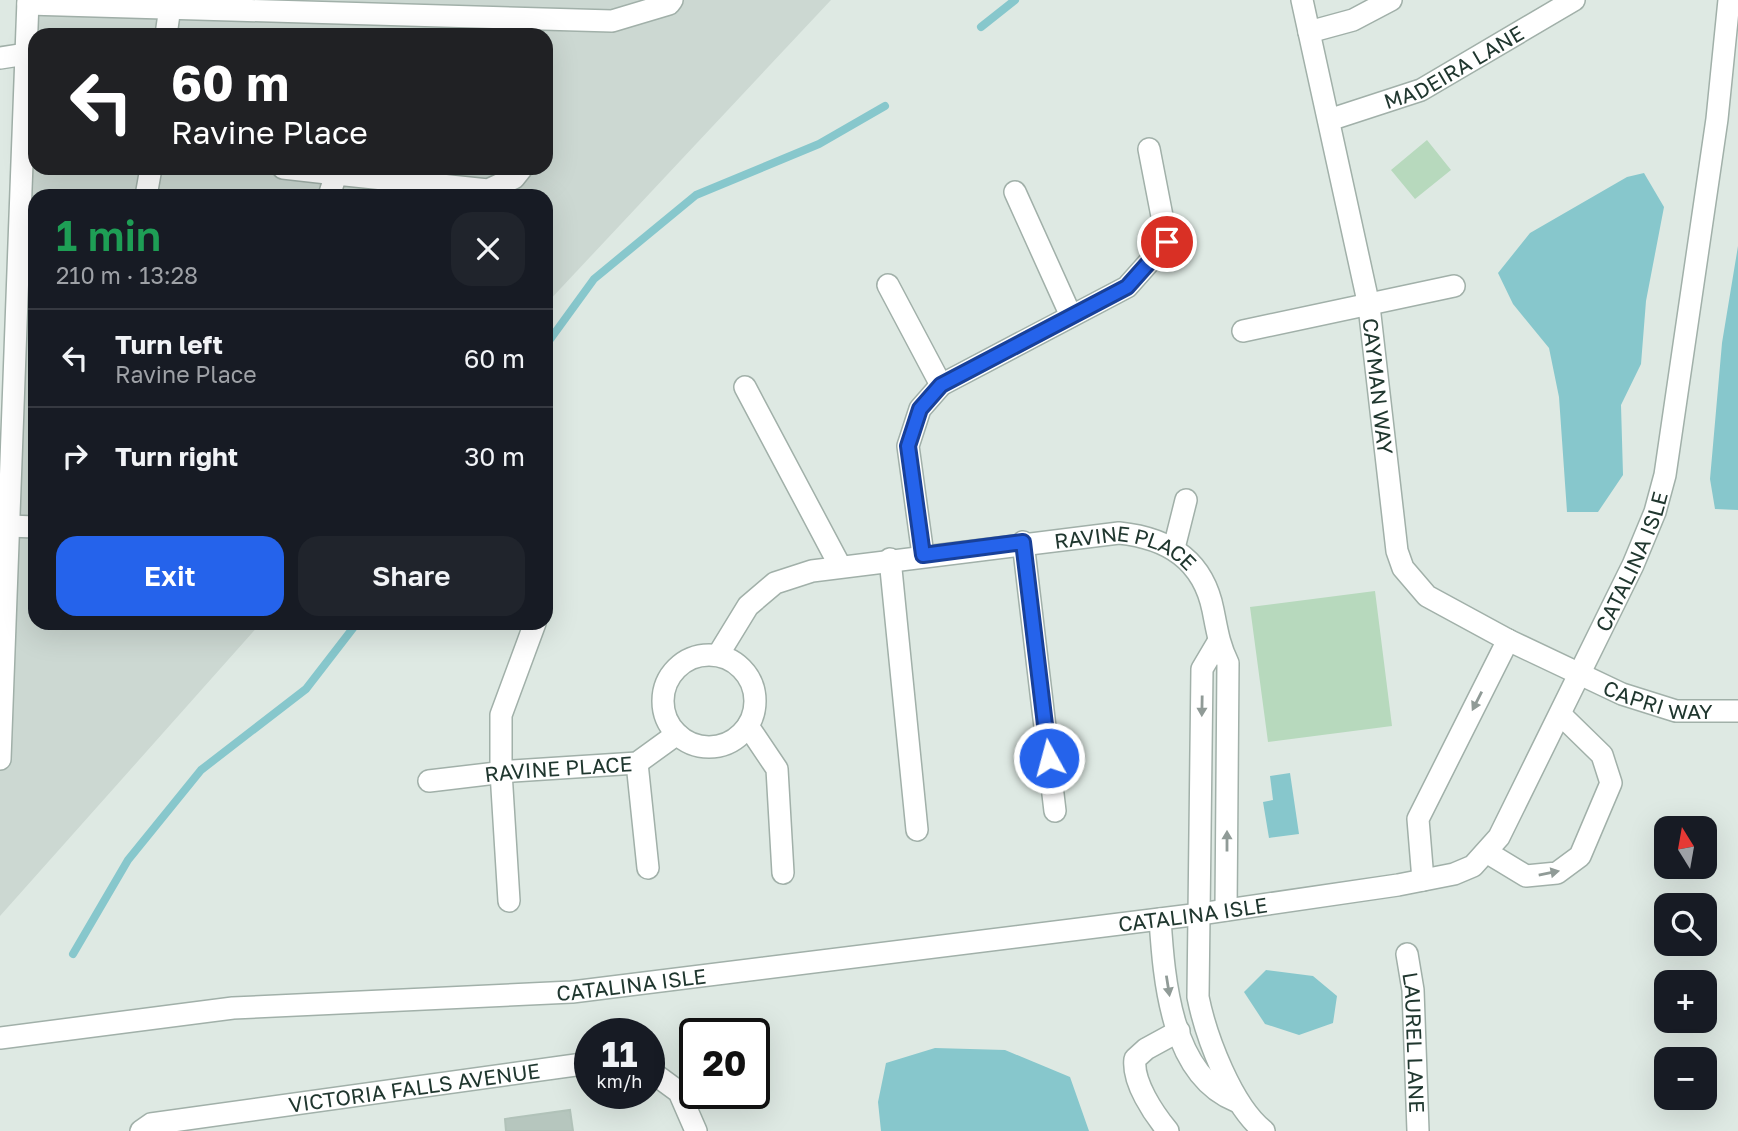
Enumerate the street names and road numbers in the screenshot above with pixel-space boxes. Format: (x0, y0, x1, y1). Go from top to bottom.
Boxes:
street label: MADEIRA LANE (1380, 20, 1528, 114)
street label: CAYMAN WAY (1357, 317, 1399, 456)
street label: CATALINA ISLE (1589, 489, 1673, 636)
street label: RAVINE PLACE (1053, 520, 1202, 575)
street label: CAPRI WAY (1599, 674, 1713, 724)
street label: RAVINE PLACE (483, 750, 633, 787)
street label: CATALINA ISLE (1117, 891, 1269, 937)
street label: CATALINA ISLE (556, 962, 707, 1006)
street label: LAUREL LANE (1397, 970, 1430, 1113)
street label: VICTORIA FALLS AVENUE (287, 1057, 542, 1118)

